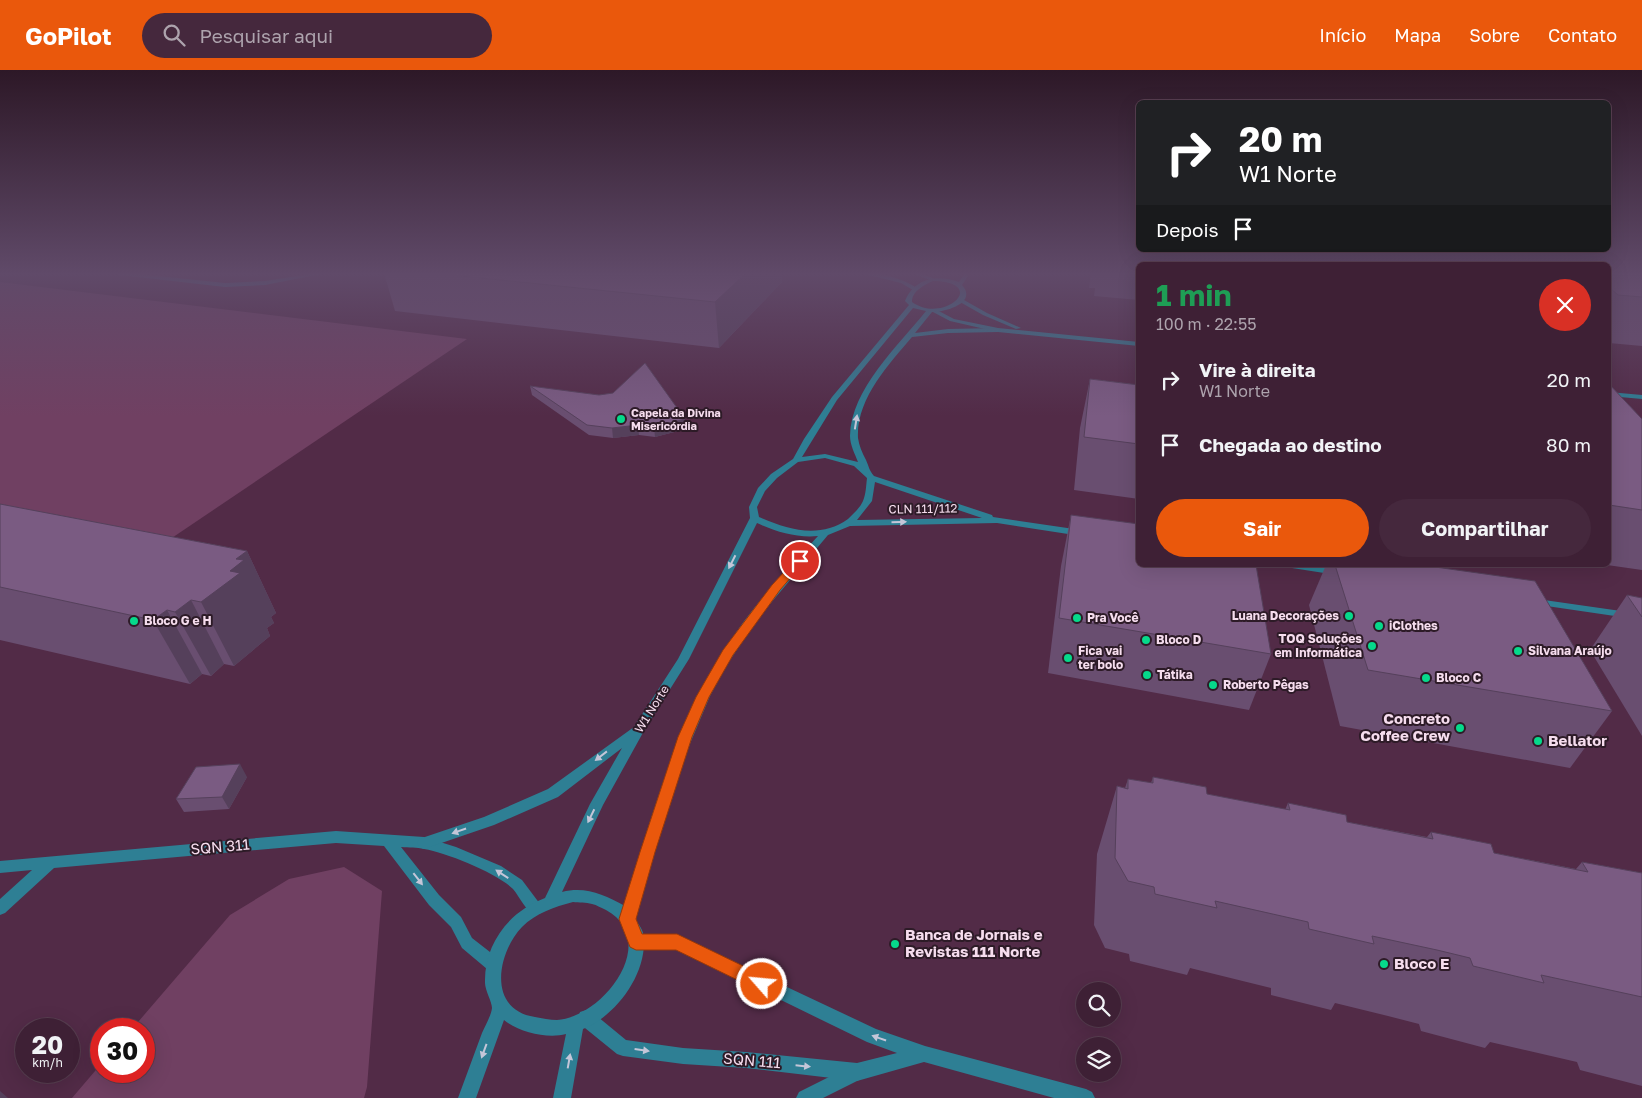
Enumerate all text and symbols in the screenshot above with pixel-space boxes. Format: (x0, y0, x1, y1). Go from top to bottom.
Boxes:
search box (142, 13, 492, 58)
text: GoPilot (25, 21, 112, 50)
icon: search (160, 21, 188, 49)
text: Pesquisar aqui (200, 24, 333, 47)
text: Início (1319, 24, 1366, 46)
text: Mapa (1394, 24, 1441, 46)
text: Sobre (1469, 24, 1520, 46)
text: Contato (1548, 24, 1617, 46)
text: 20 m (1239, 118, 1322, 160)
icon: right (1156, 120, 1221, 185)
text: W1 Norte (1239, 160, 1337, 187)
icon: arrive (1229, 215, 1257, 243)
text: Depois (1156, 218, 1219, 241)
text: 1 min (1156, 277, 1232, 313)
button: close (1539, 279, 1591, 331)
text: 100 m · 22:55 (1156, 314, 1256, 334)
text: Vire à direita (1199, 358, 1316, 381)
icon: right (1156, 366, 1184, 394)
text: 20 m (1547, 368, 1591, 391)
text: W1 Norte (1199, 381, 1270, 401)
place label: Capela da Divina Misericórdia (631, 406, 721, 432)
marker: Capela da Divina Misericórdia (615, 413, 627, 425)
one-way arrow (852, 413, 860, 429)
icon: arrive (1156, 431, 1184, 459)
text: Chegada ao destino (1199, 433, 1382, 456)
text: 80 m (1546, 433, 1591, 456)
button: Sair (1156, 499, 1369, 557)
button: Compartilhar (1379, 499, 1591, 557)
street label: CLN 111/112 (888, 500, 958, 517)
one-way arrow (891, 518, 907, 526)
pin (779, 540, 821, 582)
icon: arrive (786, 547, 814, 575)
one-way arrow (728, 554, 736, 569)
place label: Luana Decorações (1232, 608, 1339, 623)
place label: Pra Você (1087, 610, 1138, 625)
marker: Luana Decorações (1343, 610, 1355, 622)
marker: Pra Você (1071, 612, 1083, 624)
place label: Bloco G e H (144, 613, 212, 628)
marker: Bloco G e H (128, 615, 140, 627)
place label: iClothes (1389, 618, 1438, 633)
marker: iClothes (1373, 620, 1385, 632)
place label: TOQ Soluções em Informática (1274, 631, 1362, 660)
place label: Bloco D (1156, 632, 1202, 647)
marker: Bloco D (1140, 634, 1152, 646)
marker: TOQ Soluções em Informática (1366, 640, 1378, 652)
place label: Fica vai ter bolo (1078, 643, 1123, 672)
place label: Silvana Araújo (1528, 643, 1612, 658)
marker: Silvana Araújo (1512, 645, 1524, 657)
marker: Fica vai ter bolo (1062, 652, 1074, 664)
place label: Tátika (1157, 667, 1193, 682)
marker: Tátika (1141, 669, 1153, 681)
place label: Bloco C (1436, 670, 1482, 685)
marker: Bloco C (1420, 672, 1432, 684)
place label: Roberto Pêgas (1223, 677, 1309, 692)
marker: Roberto Pêgas (1207, 679, 1219, 691)
street label: W1 Norte (631, 682, 672, 735)
place label: Concreto Coffee Crew (1360, 709, 1451, 744)
marker: Concreto Coffee Crew (1454, 722, 1466, 734)
place label: Bellator (1548, 731, 1607, 749)
marker: Bellator (1532, 735, 1544, 747)
one-way arrow (595, 751, 608, 762)
one-way arrow (587, 808, 596, 823)
one-way arrow (451, 827, 466, 835)
street label: SQN 311 (190, 834, 250, 858)
one-way arrow (495, 869, 508, 879)
one-way arrow (413, 873, 423, 886)
place label: Banca de Jornais e Revistas 111 Norte (905, 925, 1043, 960)
marker: Banca de Jornais e Revistas 111 Norte (889, 938, 901, 950)
place label: Bloco E (1394, 954, 1449, 972)
position arrow (735, 957, 787, 1009)
marker: Bloco E (1378, 958, 1390, 970)
map controls (1076, 982, 1121, 1082)
button: search (1076, 982, 1121, 1027)
speed limit sign: 30 (90, 1018, 155, 1083)
text: 20 (32, 1029, 63, 1060)
one-way arrow (872, 1034, 887, 1041)
button: layers (1076, 1037, 1121, 1082)
one-way arrow (480, 1044, 488, 1059)
one-way arrow (634, 1047, 650, 1055)
street label: SQN 111 (723, 1049, 782, 1071)
one-way arrow (565, 1052, 573, 1068)
text: km/h (32, 1055, 63, 1070)
one-way arrow (796, 1062, 812, 1070)

